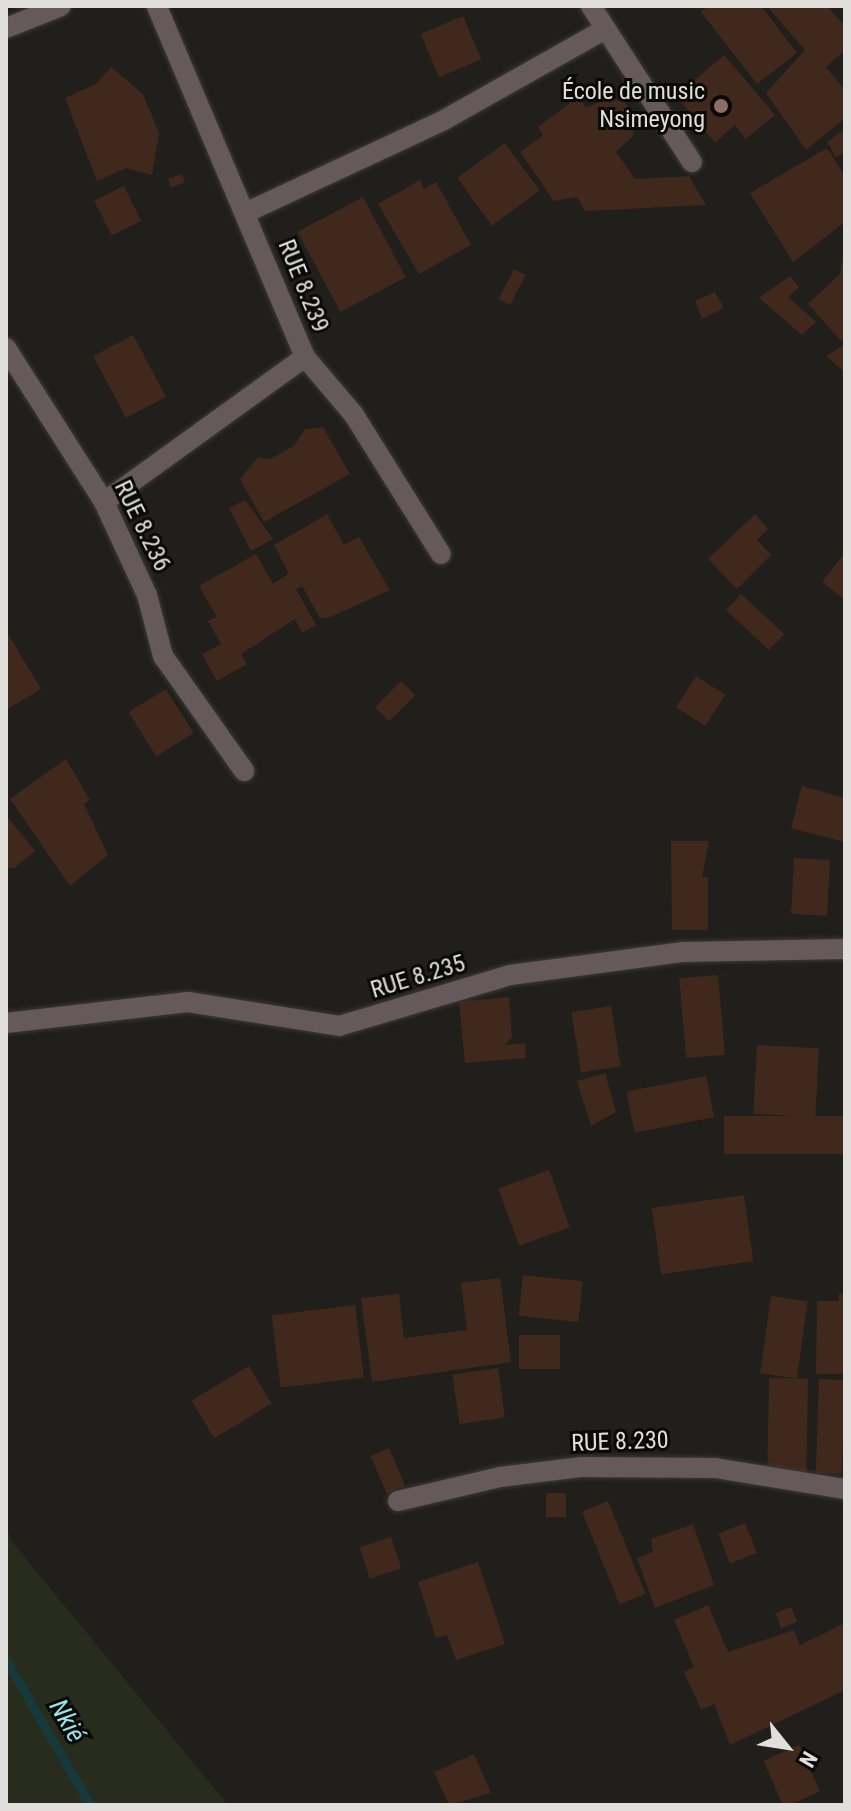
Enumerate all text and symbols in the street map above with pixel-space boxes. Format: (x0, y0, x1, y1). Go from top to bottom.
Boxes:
place label: École de music Nsimeyong (562, 78, 705, 134)
marker: École de music Nsimeyong (712, 97, 730, 115)
street label: RUE 8.239 (271, 235, 335, 337)
street label: RUE 8.236 (108, 476, 176, 576)
street label: RUE 8.235 (367, 949, 469, 1005)
street label: RUE 8.230 (571, 1426, 669, 1458)
water label: Nkié (42, 1694, 92, 1748)
north arrow (747, 1707, 827, 1787)
text: N (794, 1747, 822, 1771)

